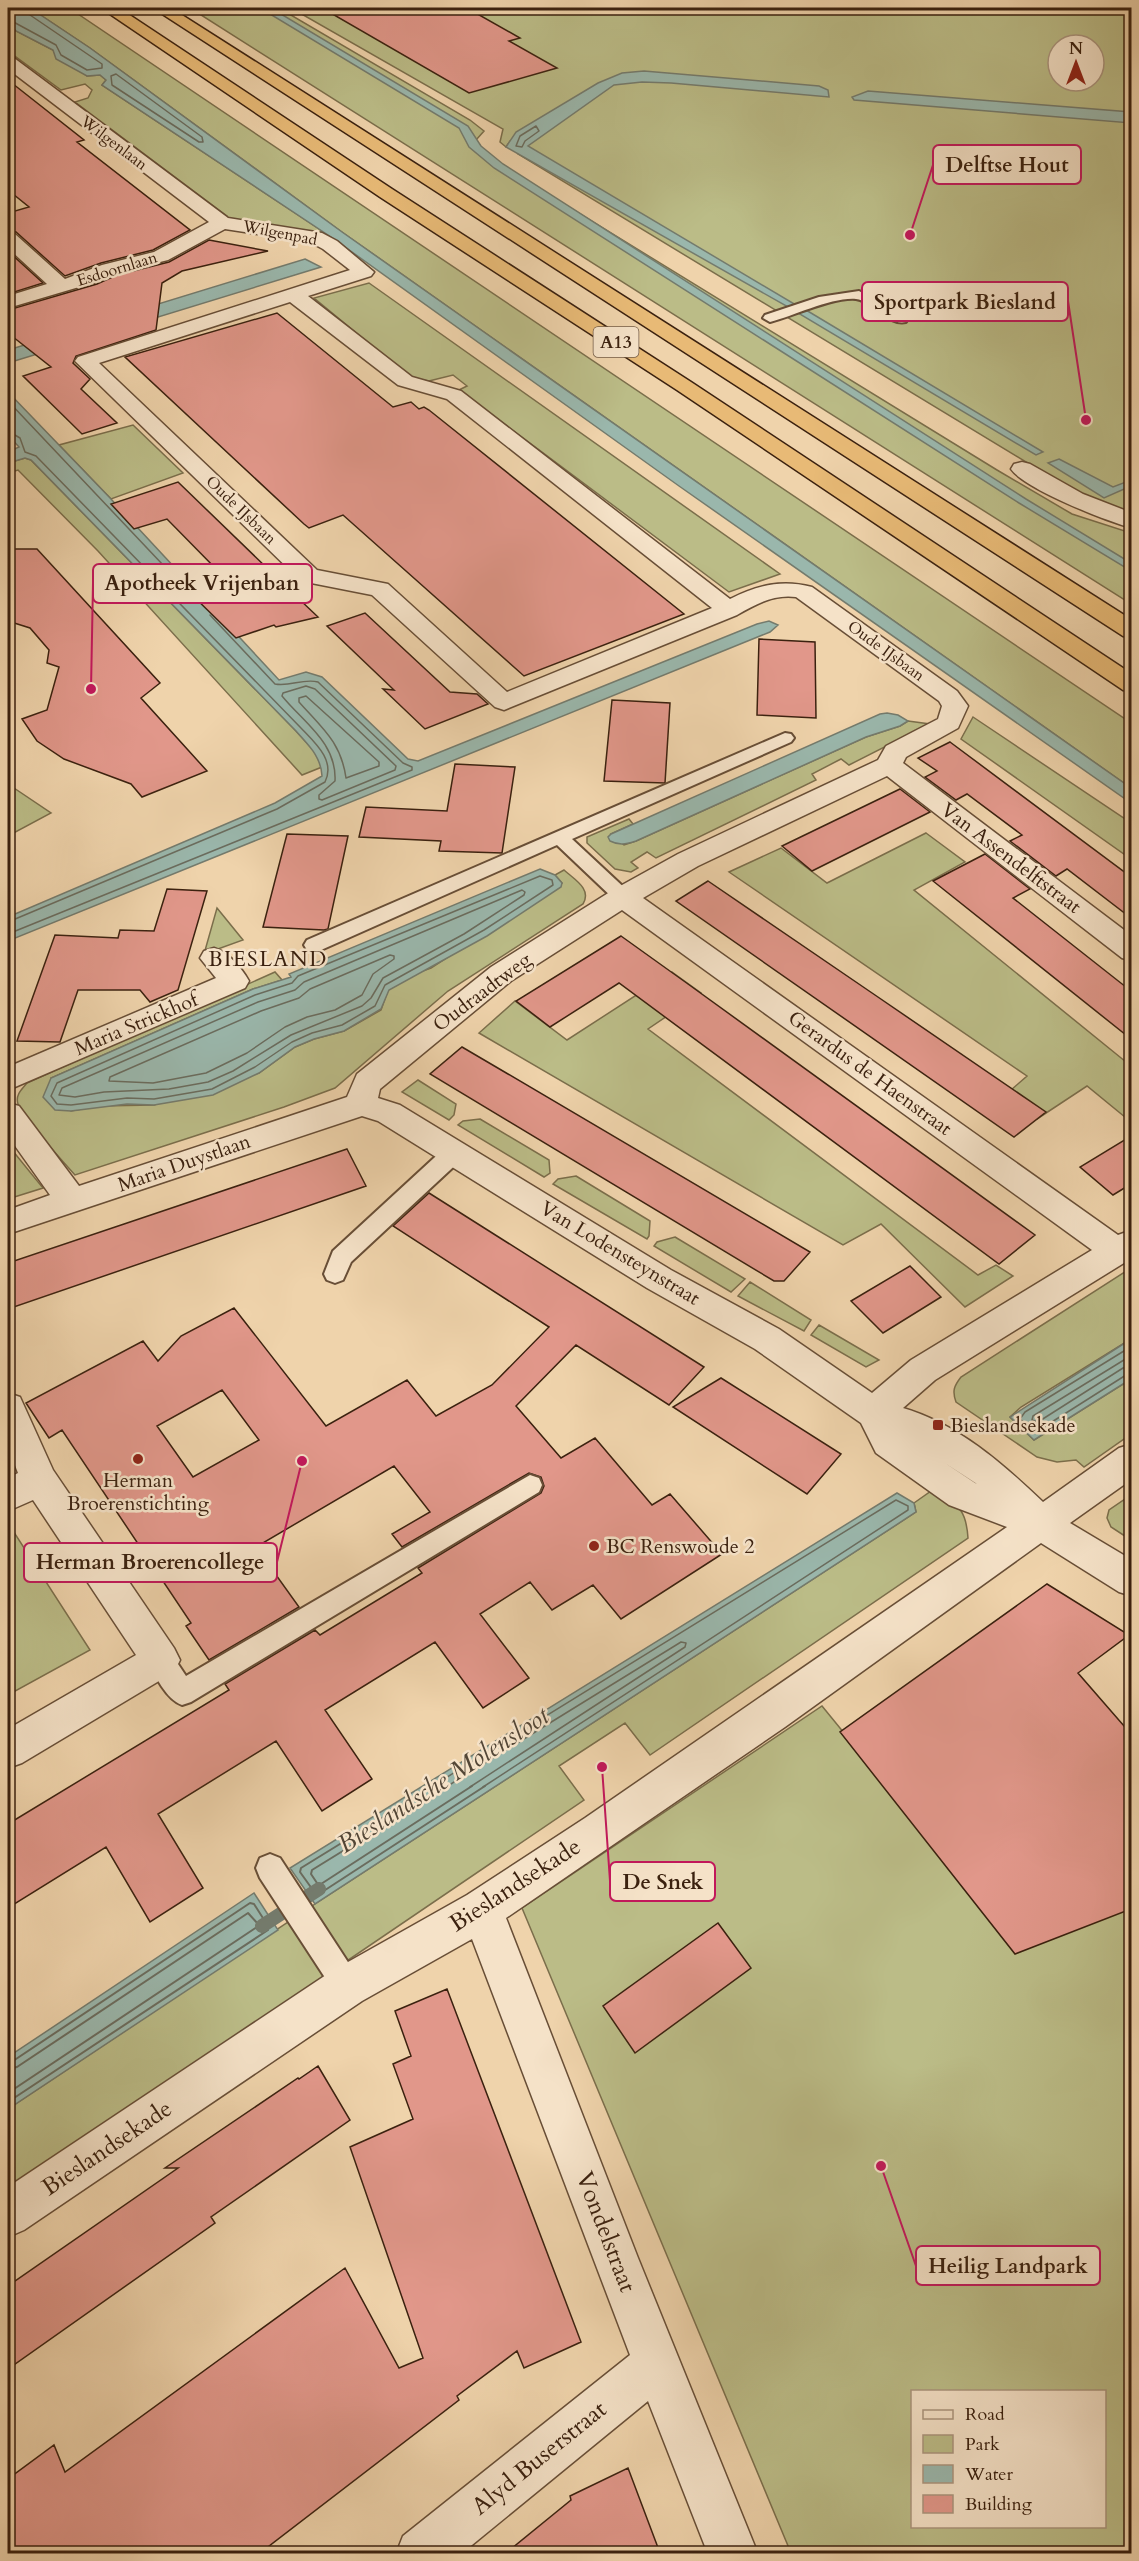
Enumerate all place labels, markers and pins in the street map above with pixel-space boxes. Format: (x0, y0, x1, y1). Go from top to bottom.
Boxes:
callout: Delftse Hout (933, 145, 1081, 184)
callout: Sportpark Biesland (862, 282, 1068, 321)
callout: Apotheek Vrijenban (93, 564, 312, 603)
place label: Bieslandsekade (950, 1412, 1076, 1439)
marker: Bieslandsekade (931, 1418, 945, 1432)
marker: Herman Broerenstichting (131, 1452, 145, 1466)
place label: Herman Broerenstichting (67, 1467, 210, 1517)
place label: BC Renswoude 2 (606, 1533, 754, 1560)
marker: BC Renswoude 2 (587, 1539, 601, 1553)
callout: Herman Broerencollege (24, 1543, 277, 1582)
callout: De Snek (610, 1862, 715, 1901)
callout: Heilig Landpark (916, 2246, 1100, 2285)

